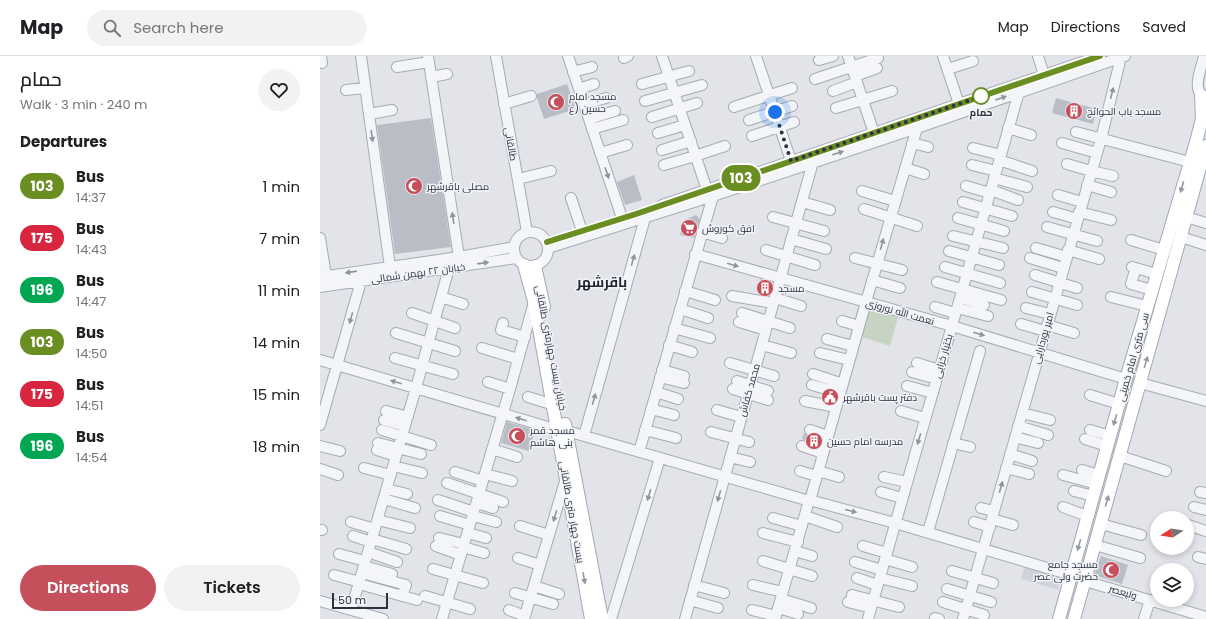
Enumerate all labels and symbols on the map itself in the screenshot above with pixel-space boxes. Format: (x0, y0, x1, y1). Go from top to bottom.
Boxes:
marker: حمام (972, 87, 990, 105)
one-way arrow (1109, 87, 1115, 99)
place label: مسجد امام حسین (ع (569, 89, 616, 116)
mosque icon: مسجد امام حسین (ع (546, 92, 566, 112)
one-way arrow (996, 95, 1008, 101)
building icon: مسجد باب الحوائج (1064, 101, 1084, 121)
your location (765, 102, 785, 122)
place label: مسجد باب الحوائج (1087, 104, 1161, 119)
place label: حمام (970, 105, 993, 120)
street label: طالقانی (501, 126, 521, 162)
one-way arrow (369, 130, 375, 142)
one-way arrow (833, 150, 845, 156)
line badge: 103 (718, 165, 764, 191)
one-way arrow (604, 167, 610, 179)
mosque icon: مصلی باقرشهر (404, 176, 424, 196)
place label: مصلی باقرشهر (426, 179, 489, 194)
one-way arrow (1179, 181, 1185, 193)
one-way arrow (450, 212, 456, 224)
supermarket icon: افق کوروش (679, 218, 699, 238)
place label: افق کوروش (702, 221, 755, 236)
one-way arrow (879, 238, 885, 250)
one-way arrow (630, 254, 636, 266)
street label: خیابان ۲۲ بهمن شمالی (370, 259, 466, 287)
one-way arrow (477, 260, 489, 266)
one-way arrow (727, 262, 739, 268)
one-way arrow (345, 269, 357, 275)
district label: باقرشهر (576, 272, 627, 292)
building icon: مسجد (755, 278, 775, 298)
place label: مسجد (778, 281, 804, 296)
street label: خیابان بیست چهارمتری طالقانی (532, 284, 570, 412)
street label: نعمت الله نوروزی (864, 295, 936, 329)
street label: امیر پوردارایی (1028, 310, 1058, 366)
street label: سی متری امام خمینی (1113, 311, 1153, 403)
one-way arrow (347, 312, 353, 325)
one-way arrow (973, 331, 985, 337)
street label: بختیار خزایی (930, 332, 956, 380)
one-way arrow (1143, 356, 1149, 368)
street label: محمد کفاش (734, 362, 764, 418)
one-way arrow (390, 379, 402, 385)
public building icon: دفتر پست باقرشهر (820, 387, 840, 407)
place label: دفتر پست باقرشهر (842, 390, 917, 405)
one-way arrow (591, 392, 597, 404)
one-way arrow (1112, 414, 1118, 426)
one-way arrow (514, 416, 526, 422)
place label: مسجد قمر بنی هاشم (529, 423, 575, 450)
mosque icon: مسجد قمر بنی هاشم (507, 426, 527, 446)
building icon: مدرسه امام حسین (804, 431, 824, 451)
one-way arrow (916, 433, 922, 445)
place label: مدرسه امام حسین (827, 434, 903, 449)
street label: بیست چهار متری طالقانی (556, 460, 588, 564)
one-way arrow (998, 481, 1004, 493)
one-way arrow (646, 490, 652, 502)
one-way arrow (716, 490, 722, 502)
one-way arrow (1105, 494, 1111, 507)
one-way arrow (845, 508, 857, 514)
one-way arrow (552, 510, 558, 522)
north arrow (1150, 511, 1194, 555)
one-way arrow (1076, 538, 1082, 551)
place label: مسجد جامع حضرت ولی عصر (1033, 557, 1098, 584)
mosque icon: مسجد جامع حضرت ولی عصر (1101, 560, 1121, 580)
one-way arrow (581, 572, 587, 584)
street label: وليعصر (1106, 580, 1139, 603)
scale bar (332, 591, 388, 610)

